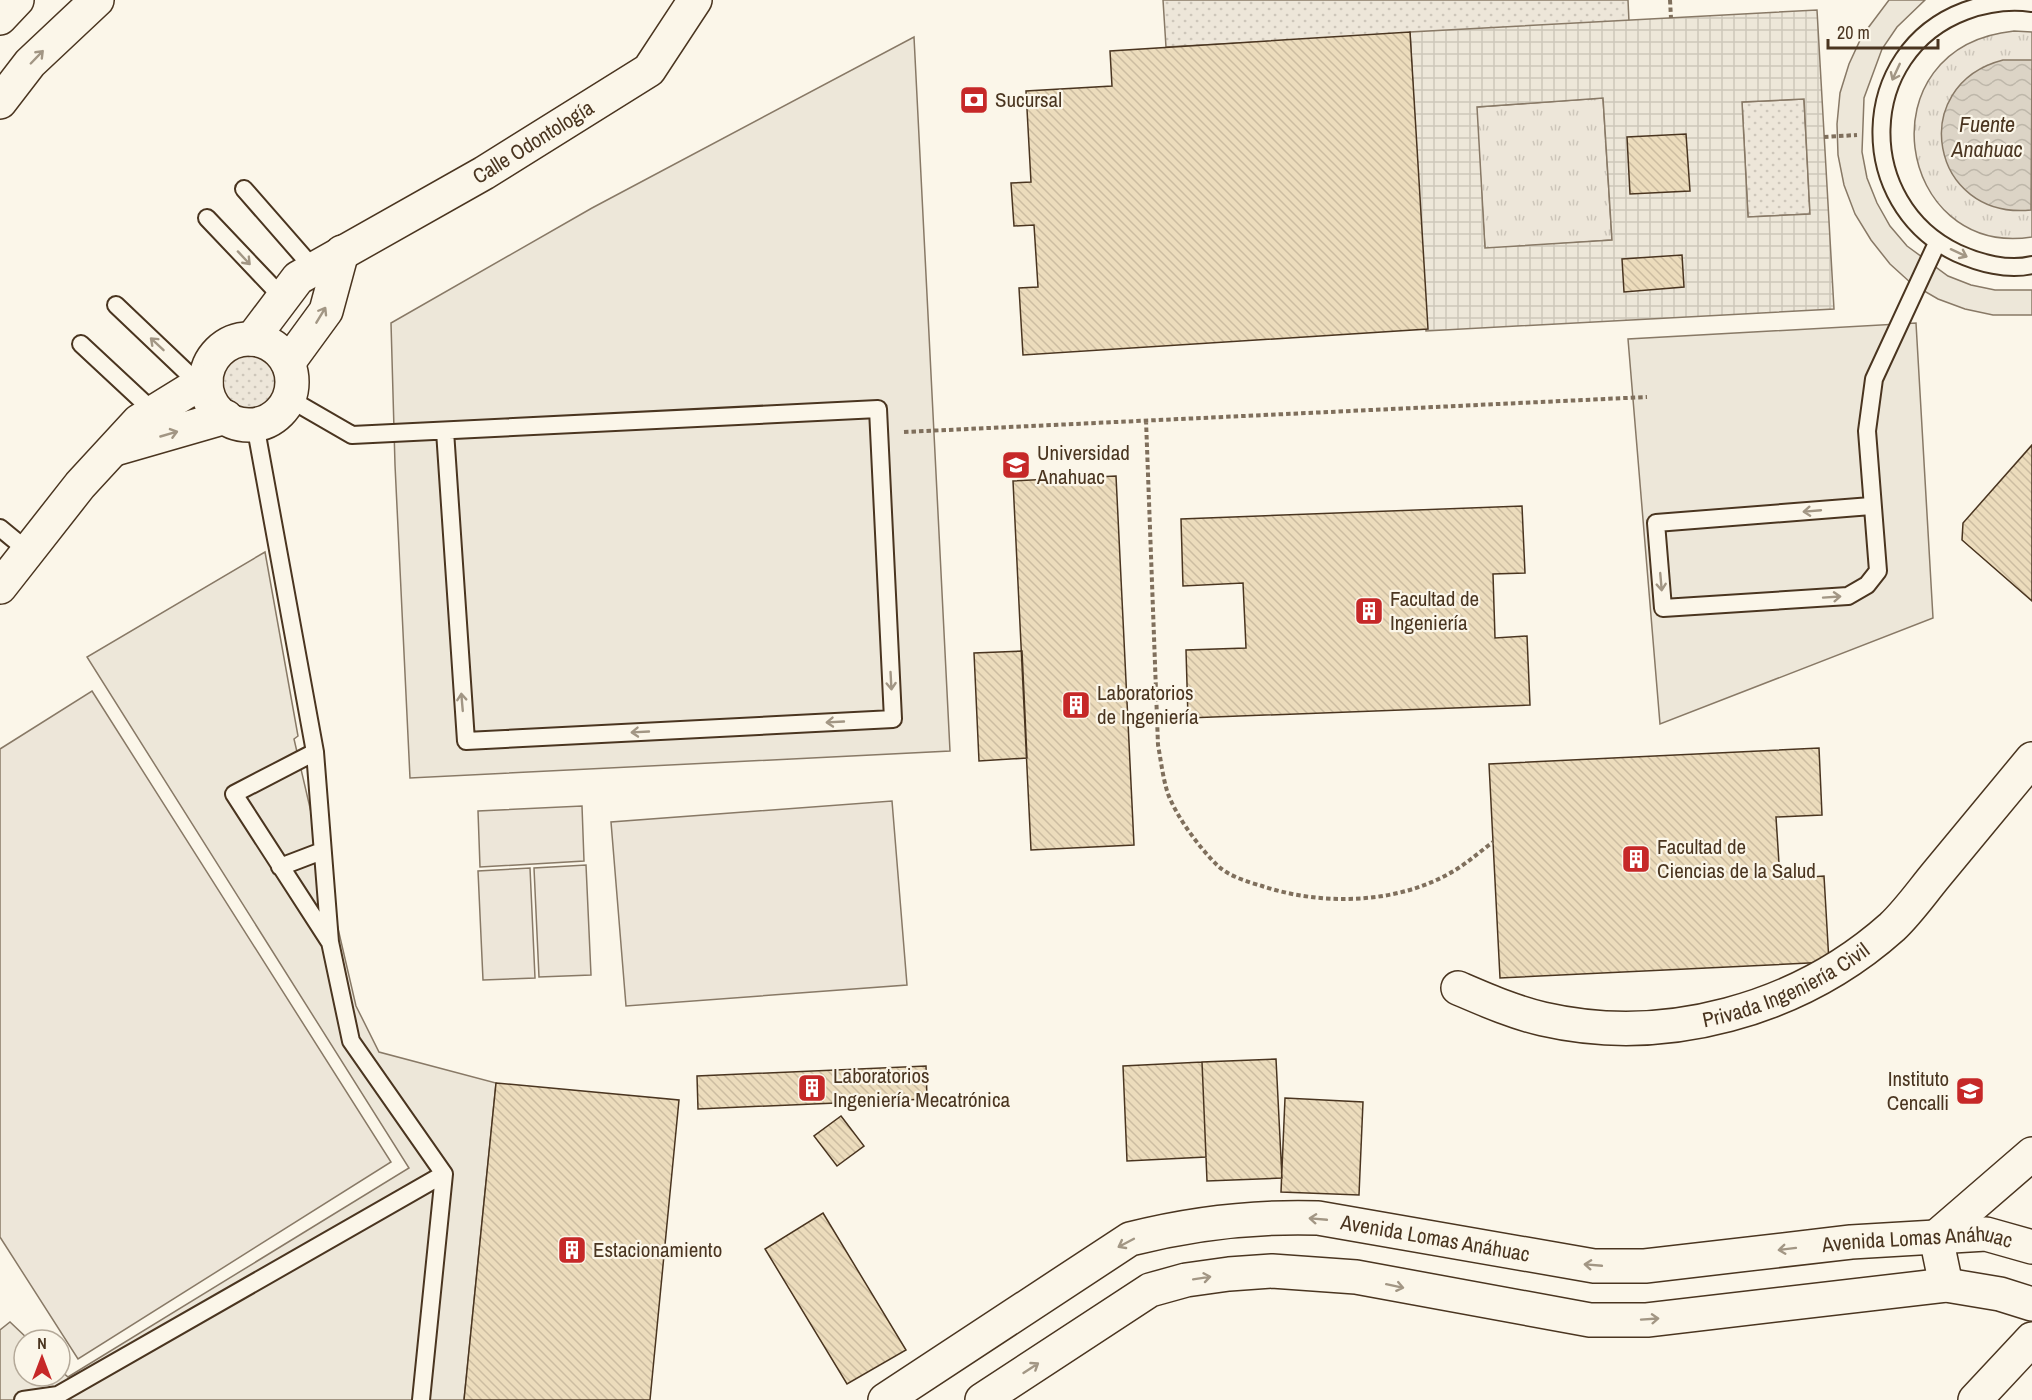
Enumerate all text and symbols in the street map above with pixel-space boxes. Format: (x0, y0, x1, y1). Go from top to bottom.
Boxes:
scale bar (1828, 12, 1938, 50)
text: 20 m (1837, 20, 1870, 45)
one-way arrow (29, 49, 44, 64)
one-way arrow (1890, 63, 1902, 81)
bank icon: Sucursal (958, 84, 990, 116)
place label: Sucursal (995, 85, 1062, 114)
street label: Calle Odontología (467, 93, 599, 191)
water label: Fuente Anahuac (1950, 109, 2023, 164)
one-way arrow (1949, 248, 1967, 260)
one-way arrow (237, 250, 252, 265)
one-way arrow (315, 307, 328, 324)
one-way arrow (150, 337, 165, 352)
one-way arrow (159, 427, 178, 439)
place label: Universidad Anahuac (1036, 438, 1130, 491)
school or university icon: Universidad Anahuac (1000, 449, 1032, 481)
one-way arrow (1803, 505, 1823, 516)
one-way arrow (1656, 571, 1667, 591)
place label: Facultad de Ingeniería (1390, 584, 1479, 637)
one-way arrow (1821, 591, 1841, 602)
building icon: Facultad de Ingeniería (1353, 595, 1385, 627)
one-way arrow (886, 670, 897, 690)
place label: Laboratorios de Ingeniería (1097, 678, 1199, 731)
building icon: Laboratorios de Ingeniería (1060, 689, 1092, 721)
one-way arrow (456, 693, 467, 713)
one-way arrow (825, 716, 845, 727)
one-way arrow (630, 726, 650, 737)
place label: Facultad de Ciencias de la Salud (1657, 832, 1816, 885)
building icon: Facultad de Ciencias de la Salud (1620, 843, 1652, 875)
street label: Privada Ingeniería Civil (1700, 936, 1875, 1034)
place label: Laboratorios Ingeniería Mecatrónica (833, 1061, 1011, 1114)
place label: Instituto Cencalli (1887, 1064, 1949, 1117)
building icon: Laboratorios Ingeniería Mecatrónica (796, 1072, 828, 1104)
school or university icon: Instituto Cencalli (1954, 1075, 1986, 1107)
street label: Avenida Lomas Anáhuac (1338, 1207, 1532, 1269)
one-way arrow (1308, 1213, 1328, 1224)
street label: Avenida Lomas Anáhuac (1819, 1219, 2016, 1259)
building icon: Estacionamiento (556, 1234, 588, 1266)
place label: Estacionamiento (593, 1235, 722, 1264)
one-way arrow (1118, 1238, 1136, 1249)
one-way arrow (1777, 1244, 1797, 1255)
one-way arrow (1583, 1259, 1603, 1270)
one-way arrow (1191, 1272, 1211, 1283)
one-way arrow (1385, 1281, 1404, 1292)
one-way arrow (1639, 1313, 1659, 1324)
north arrow (12, 1328, 72, 1388)
text: N (37, 1332, 47, 1354)
one-way arrow (1023, 1362, 1039, 1374)

